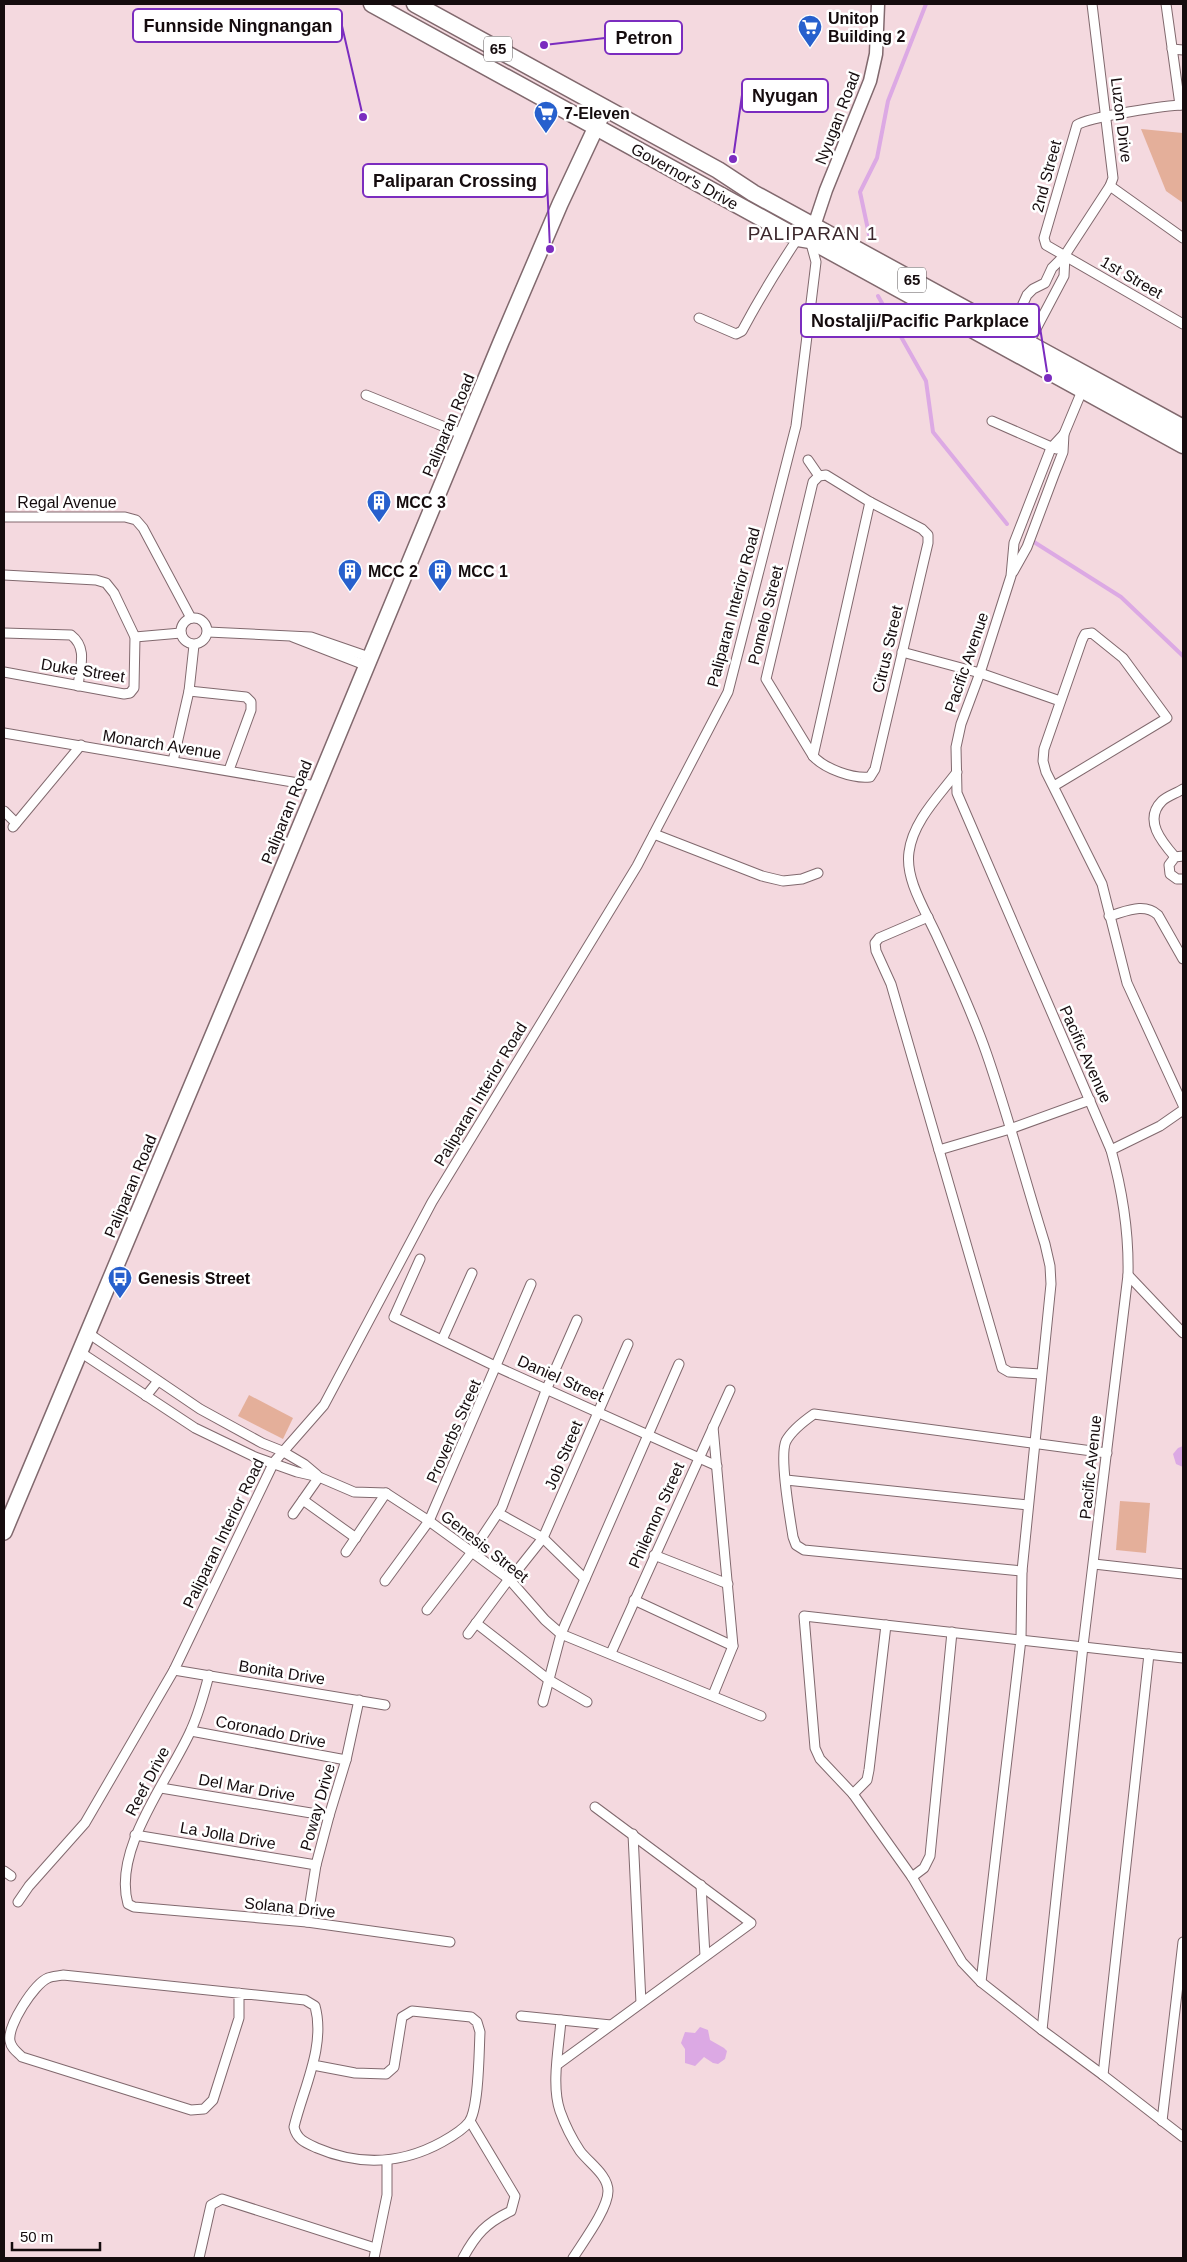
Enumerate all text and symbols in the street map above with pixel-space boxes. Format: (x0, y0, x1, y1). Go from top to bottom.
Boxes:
callout: Funnside Ningnangan (133, 9, 342, 42)
place label: Unitop Building 2 (828, 10, 905, 45)
supermarket icon: Unitop Building 2 (797, 14, 823, 48)
text: Funnside Ningnangan (144, 16, 333, 36)
callout: Petron (605, 21, 682, 54)
text: Petron (615, 28, 673, 48)
road number: 65 (484, 36, 512, 62)
street label: Nyugan Road (812, 69, 863, 167)
street label: Luzon Drive (1108, 77, 1135, 164)
callout: Nyugan (742, 79, 828, 112)
text: Nyugan (752, 86, 818, 106)
supermarket icon: 7-Eleven (533, 100, 559, 134)
place label: 7-Eleven (564, 105, 630, 122)
street label: 2nd Street (1029, 138, 1064, 214)
street label: Governor's Drive (628, 140, 741, 213)
callout: Paliparan Crossing (363, 164, 547, 197)
text: Paliparan Crossing (373, 171, 537, 191)
district label: PALIPARAN 1 (748, 223, 878, 244)
street label: 1st Street (1098, 253, 1166, 302)
road number: 65 (898, 268, 926, 292)
callout: Nostalji/Pacific Parkplace (801, 304, 1039, 337)
text: Nostalji/Pacific Parkplace (811, 311, 1029, 331)
street label: Paliparan Road (419, 371, 478, 479)
building icon: MCC 3 (366, 489, 392, 523)
street label: Regal Avenue (17, 494, 117, 511)
place label: MCC 3 (396, 494, 446, 511)
street label: Paliparan Interior Road (704, 525, 763, 689)
building icon: MCC 2 (337, 558, 363, 592)
building icon: MCC 1 (427, 558, 453, 592)
place label: MCC 2 (368, 563, 418, 580)
place label: MCC 1 (458, 563, 508, 580)
street label: Pomelo Street (745, 563, 786, 666)
street label: Citrus Street (869, 603, 906, 694)
street label: Pacific Avenue (941, 610, 992, 714)
street label: Duke Street (40, 655, 127, 686)
street label: Monarch Avenue (101, 727, 223, 762)
street label: Paliparan Road (258, 758, 315, 867)
street label: Pacific Avenue (1056, 1003, 1115, 1106)
street label: Paliparan Interior Road (431, 1019, 530, 1169)
street label: Paliparan Road (101, 1132, 160, 1240)
bus stop icon: Genesis Street (107, 1265, 133, 1299)
place label: Genesis Street (138, 1270, 251, 1287)
street label: Daniel Street (515, 1352, 607, 1405)
street label: Proverbs Street (423, 1376, 484, 1485)
street label: Pacific Avenue (1077, 1414, 1104, 1520)
street label: Job Street (541, 1418, 586, 1492)
street label: Paliparan Interior Road (180, 1456, 267, 1611)
street label: Philemon Street (626, 1459, 688, 1571)
street label: Genesis Street (438, 1507, 532, 1586)
street label: Bonita Drive (238, 1657, 326, 1688)
street label: Coronado Drive (214, 1712, 328, 1751)
street label: Reef Drive (122, 1744, 173, 1819)
street label: Poway Drive (297, 1762, 338, 1853)
street label: Del Mar Drive (197, 1771, 297, 1804)
street label: La Jolla Drive (179, 1819, 277, 1852)
street label: Solana Drive (244, 1894, 336, 1921)
scale bar (12, 2220, 100, 2252)
text: 50 m (20, 2228, 53, 2245)

